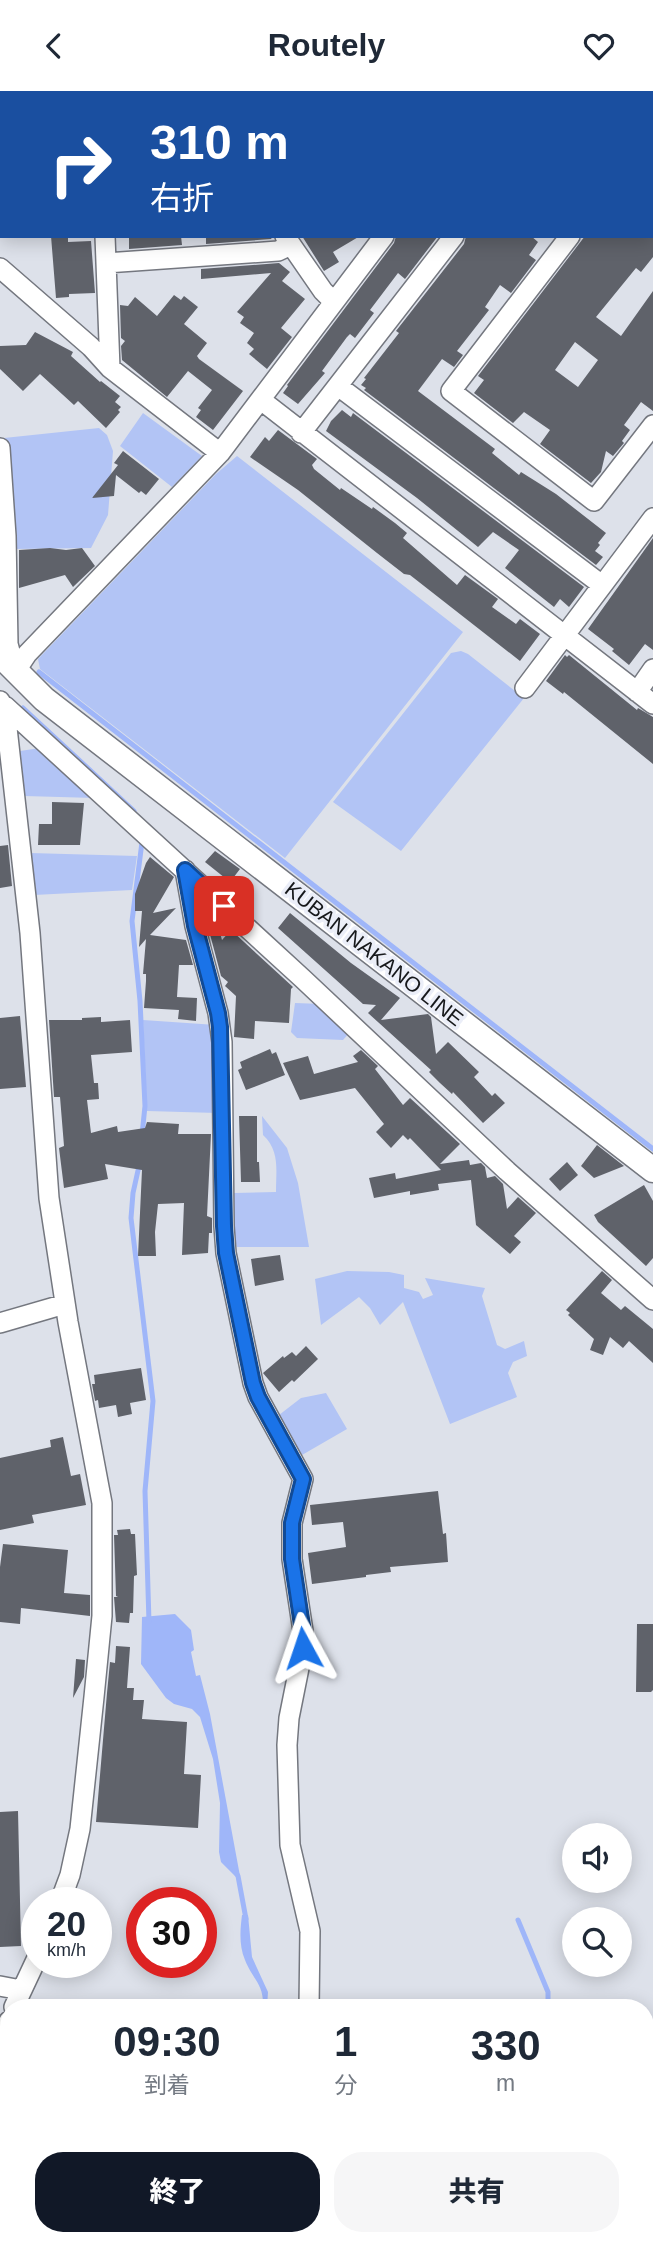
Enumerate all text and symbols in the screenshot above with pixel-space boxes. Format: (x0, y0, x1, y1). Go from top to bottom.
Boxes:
icon: back (35, 27, 73, 65)
text: Routely (268, 27, 385, 63)
icon: heart (580, 27, 618, 65)
text: 310 m (150, 115, 289, 169)
icon: right (35, 119, 126, 210)
text: 右折 (150, 180, 214, 216)
pin (194, 876, 254, 936)
street label: KUBAN NAKANO LINE (281, 877, 468, 1030)
icon: arrive (205, 887, 243, 925)
position arrow (266, 1611, 340, 1685)
map controls (562, 1823, 632, 1977)
button: sound (562, 1823, 632, 1893)
speed limit sign: 30 (126, 1887, 217, 1978)
text: 20 (47, 1904, 86, 1943)
button: search (562, 1907, 632, 1977)
text: km/h (47, 1940, 86, 1960)
text: 09:30 (113, 2018, 221, 2065)
text: 1 (334, 2018, 357, 2065)
text: 330 (471, 2022, 541, 2069)
text: m (496, 2070, 515, 2096)
text: 到着 (144, 2072, 190, 2098)
text: 分 (334, 2072, 357, 2098)
button: 終了 (35, 2152, 320, 2232)
button: 共有 (334, 2152, 619, 2232)

